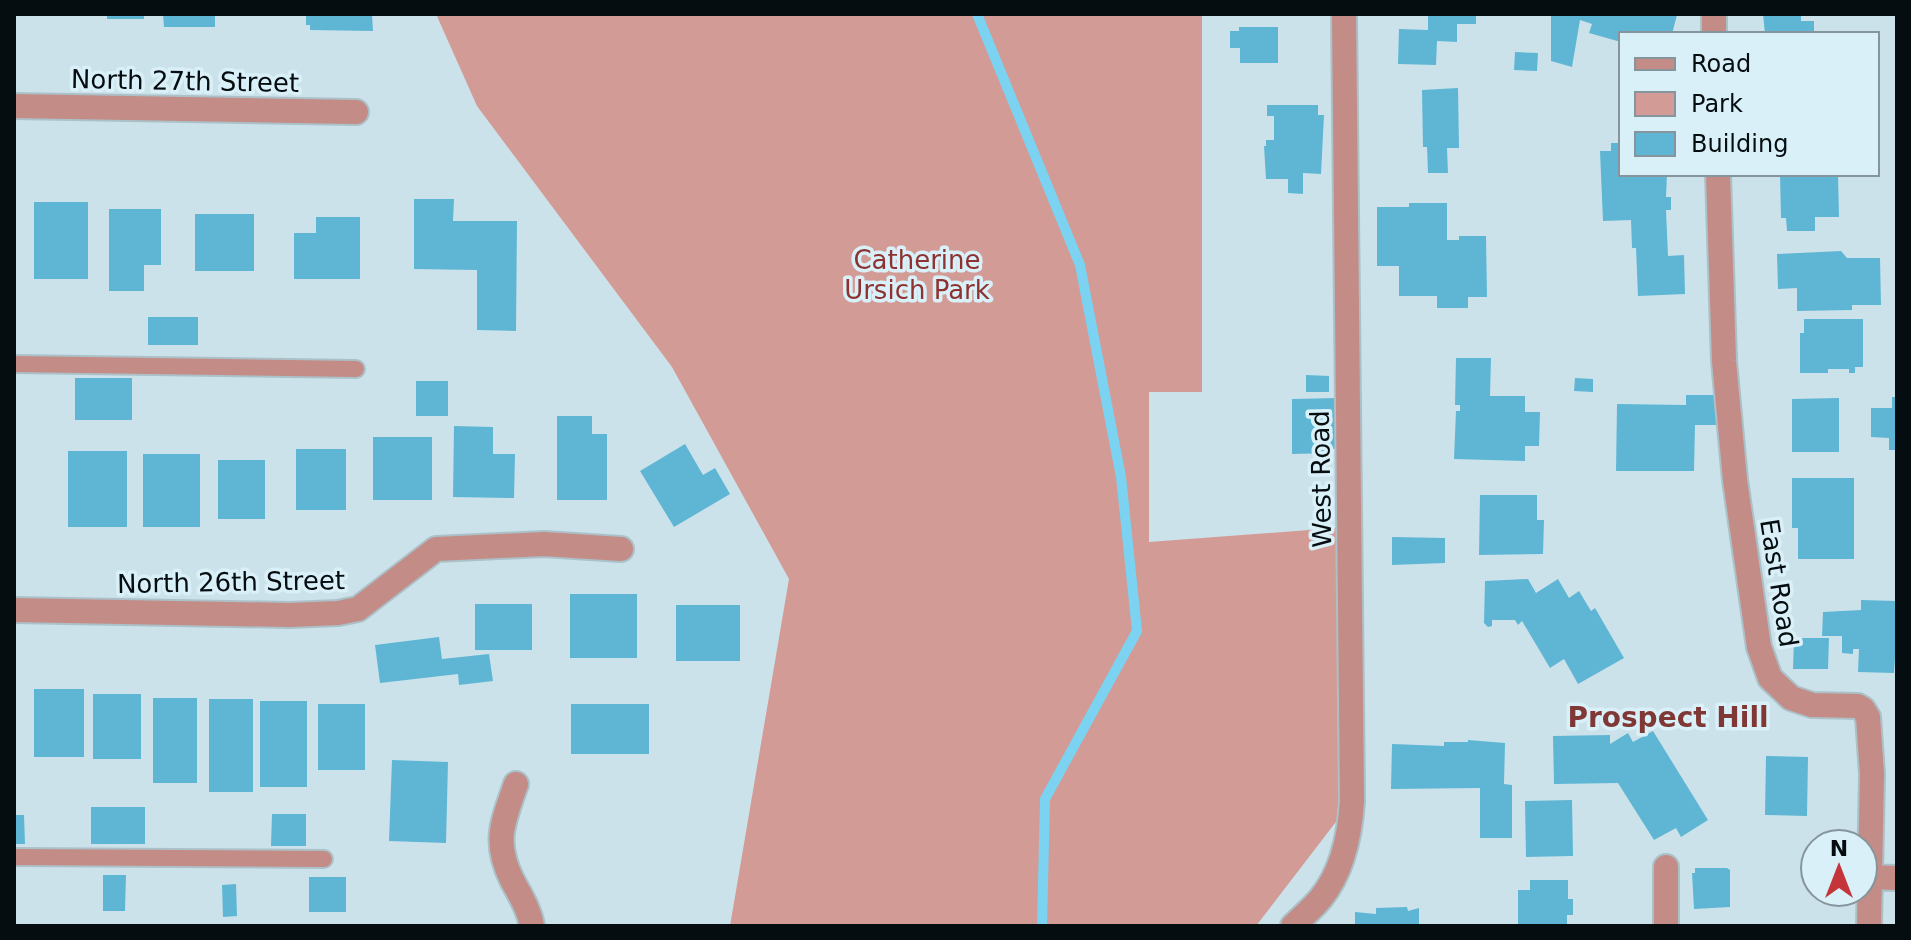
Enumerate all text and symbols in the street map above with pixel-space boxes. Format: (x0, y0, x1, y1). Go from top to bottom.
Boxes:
legend (1619, 32, 1879, 176)
text: Road (1691, 50, 1751, 78)
street label: North 27th Street (71, 64, 299, 98)
text: Park (1691, 90, 1743, 118)
text: Building (1691, 130, 1788, 158)
park label: Catherine Ursich Park (844, 245, 990, 305)
street label: West Road (1305, 410, 1337, 548)
street label: East Road (1754, 517, 1804, 649)
street label: North 26th Street (117, 565, 345, 599)
district label: Prospect Hill (1567, 701, 1769, 734)
north arrow (1799, 828, 1879, 908)
text: N (1830, 836, 1848, 861)

